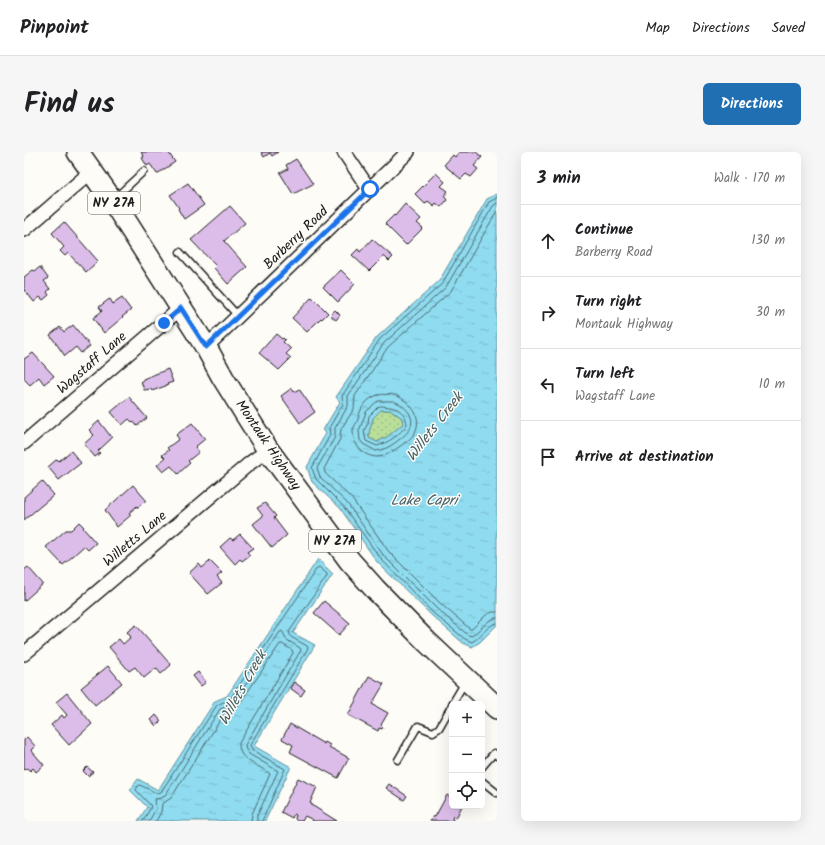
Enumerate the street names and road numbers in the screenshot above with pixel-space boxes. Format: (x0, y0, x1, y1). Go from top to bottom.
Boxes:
road number: NY 27A (88, 192, 140, 214)
street label: Barberry Road (258, 200, 334, 275)
street label: Wagstaff Lane (52, 326, 132, 400)
street label: Montauk Highway (229, 395, 307, 495)
street label: Willetts Lane (98, 505, 172, 572)
road number: NY 27A (309, 530, 361, 552)

